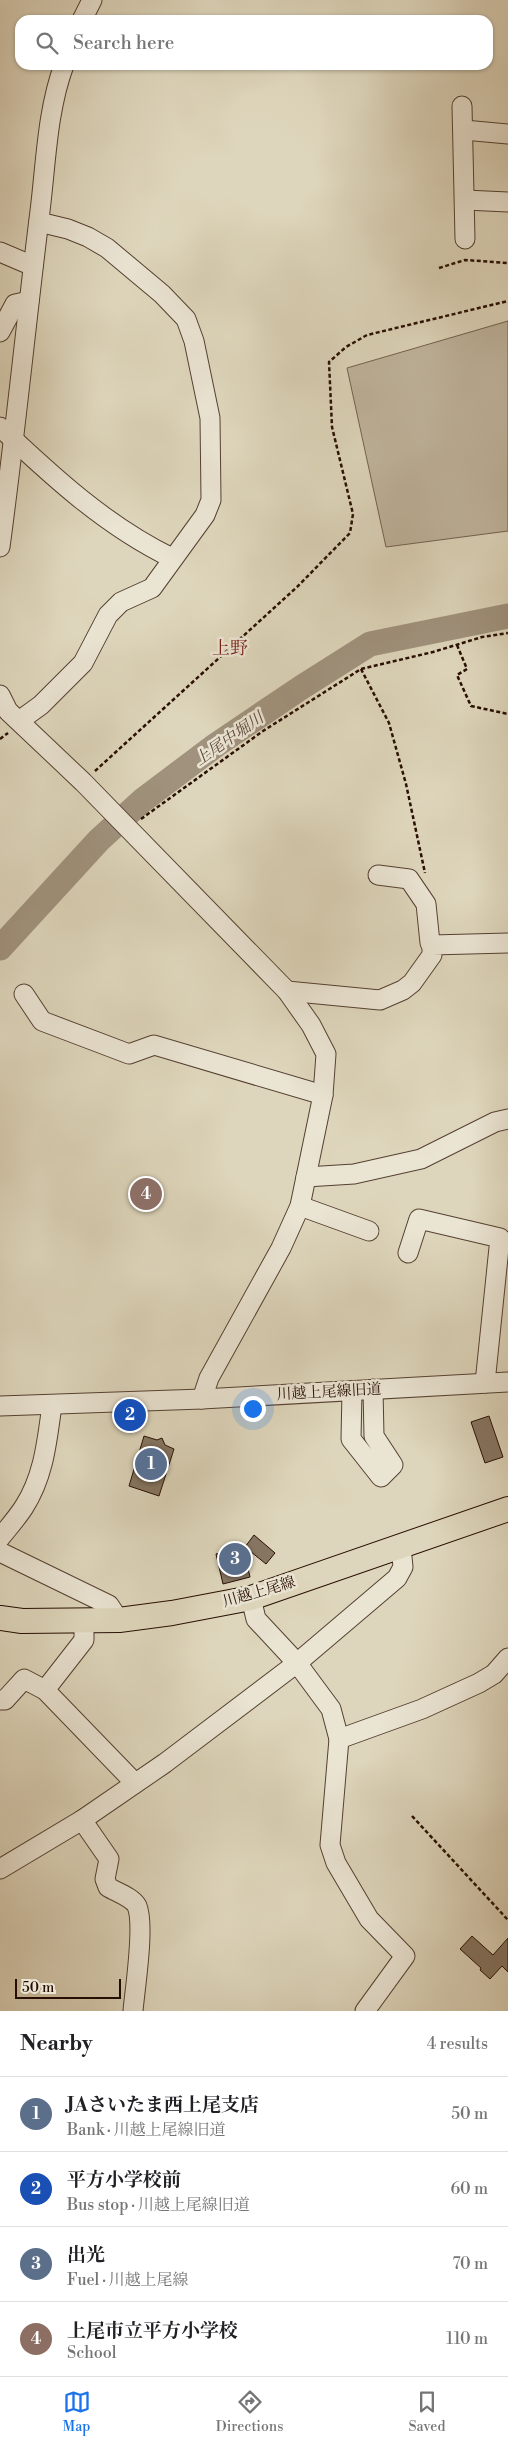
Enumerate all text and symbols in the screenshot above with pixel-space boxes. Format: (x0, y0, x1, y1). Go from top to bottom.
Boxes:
search box (15, 15, 493, 70)
icon: search (33, 29, 61, 57)
text: Search here (73, 31, 174, 55)
district label: 上野 (212, 637, 248, 660)
water label: 上尾中堀川 (190, 707, 269, 770)
pin: 4 (130, 1175, 162, 1213)
street label: 川越上尾線旧道 (276, 1380, 382, 1404)
pin: 2 (114, 1396, 146, 1434)
your location (240, 1396, 266, 1422)
pin: 1 (135, 1445, 167, 1483)
pin: 3 (219, 1540, 251, 1578)
street label: 川越上尾線 (220, 1573, 298, 1611)
scale bar (15, 1976, 121, 1999)
text: 50 m (22, 1979, 54, 1997)
text: Nearby (20, 2031, 93, 2057)
text: 4 results (427, 2034, 488, 2054)
text: JAさいたま西上尾支店 (67, 2093, 259, 2117)
text: 1 (32, 2104, 40, 2124)
text: 50 m (451, 2104, 488, 2124)
text: Bank · 川越上尾線旧道 (67, 2120, 225, 2140)
text: 平方小学校前 (67, 2168, 181, 2192)
text: 2 (31, 2179, 41, 2199)
text: 60 m (450, 2179, 488, 2199)
text: Bus stop · 川越上尾線旧道 (67, 2195, 250, 2215)
text: 出光 (67, 2243, 105, 2267)
text: 3 (31, 2254, 41, 2274)
text: 70 m (452, 2254, 488, 2274)
text: Fuel · 川越上尾線 (67, 2270, 189, 2290)
text: 上尾市立平方小学校 (67, 2319, 238, 2343)
text: 4 (31, 2329, 41, 2349)
text: 110 m (446, 2329, 488, 2349)
text: School (67, 2343, 116, 2363)
tab: Map (63, 2388, 91, 2436)
tab: Directions (216, 2388, 283, 2436)
tab: Saved (409, 2388, 445, 2436)

